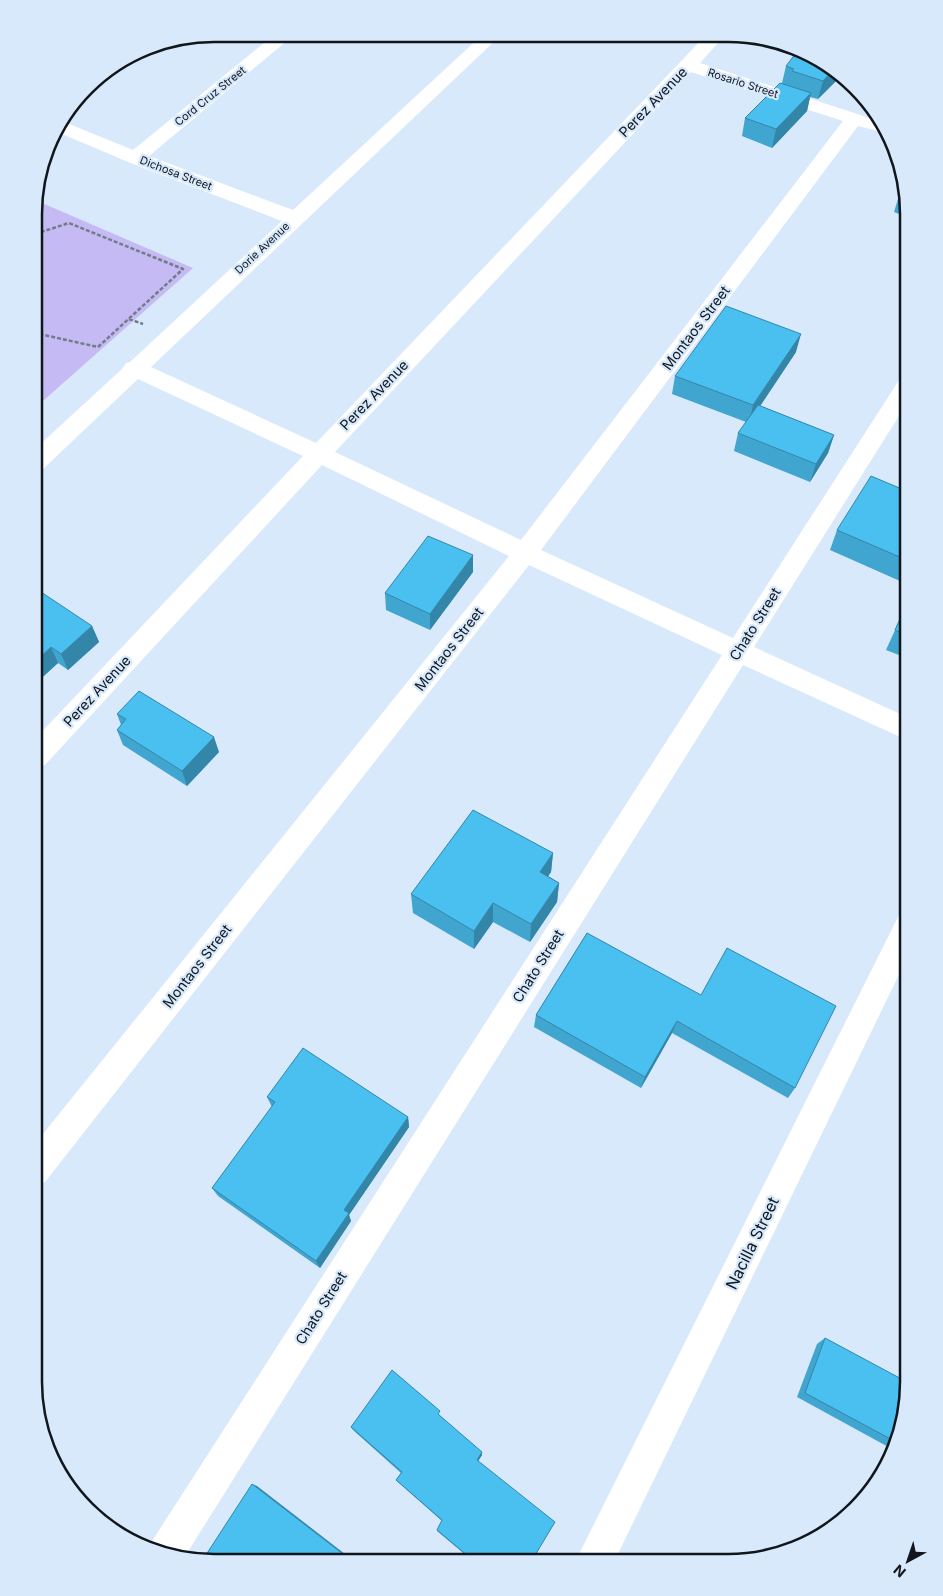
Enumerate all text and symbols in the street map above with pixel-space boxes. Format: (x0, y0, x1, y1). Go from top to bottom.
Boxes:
street label: Cord Cruz Street (172, 63, 249, 129)
street label: Perez Avenue (615, 63, 690, 140)
street label: Rosario Street (706, 65, 780, 101)
street label: Dichosa Street (138, 153, 214, 193)
street label: Dorie Avenue (232, 219, 292, 277)
street label: Montaos Street (658, 282, 733, 373)
street label: Perez Avenue (336, 356, 411, 433)
street label: Chato Street (725, 584, 784, 663)
street label: Montaos Street (411, 603, 487, 694)
street label: Perez Avenue (59, 652, 134, 730)
street label: Montaos Street (159, 920, 235, 1011)
street label: Chato Street (508, 926, 567, 1005)
street label: Nacilla Street (721, 1193, 783, 1293)
street label: Chato Street (291, 1268, 350, 1347)
north arrow (883, 1536, 933, 1586)
text: N (890, 1561, 909, 1581)

